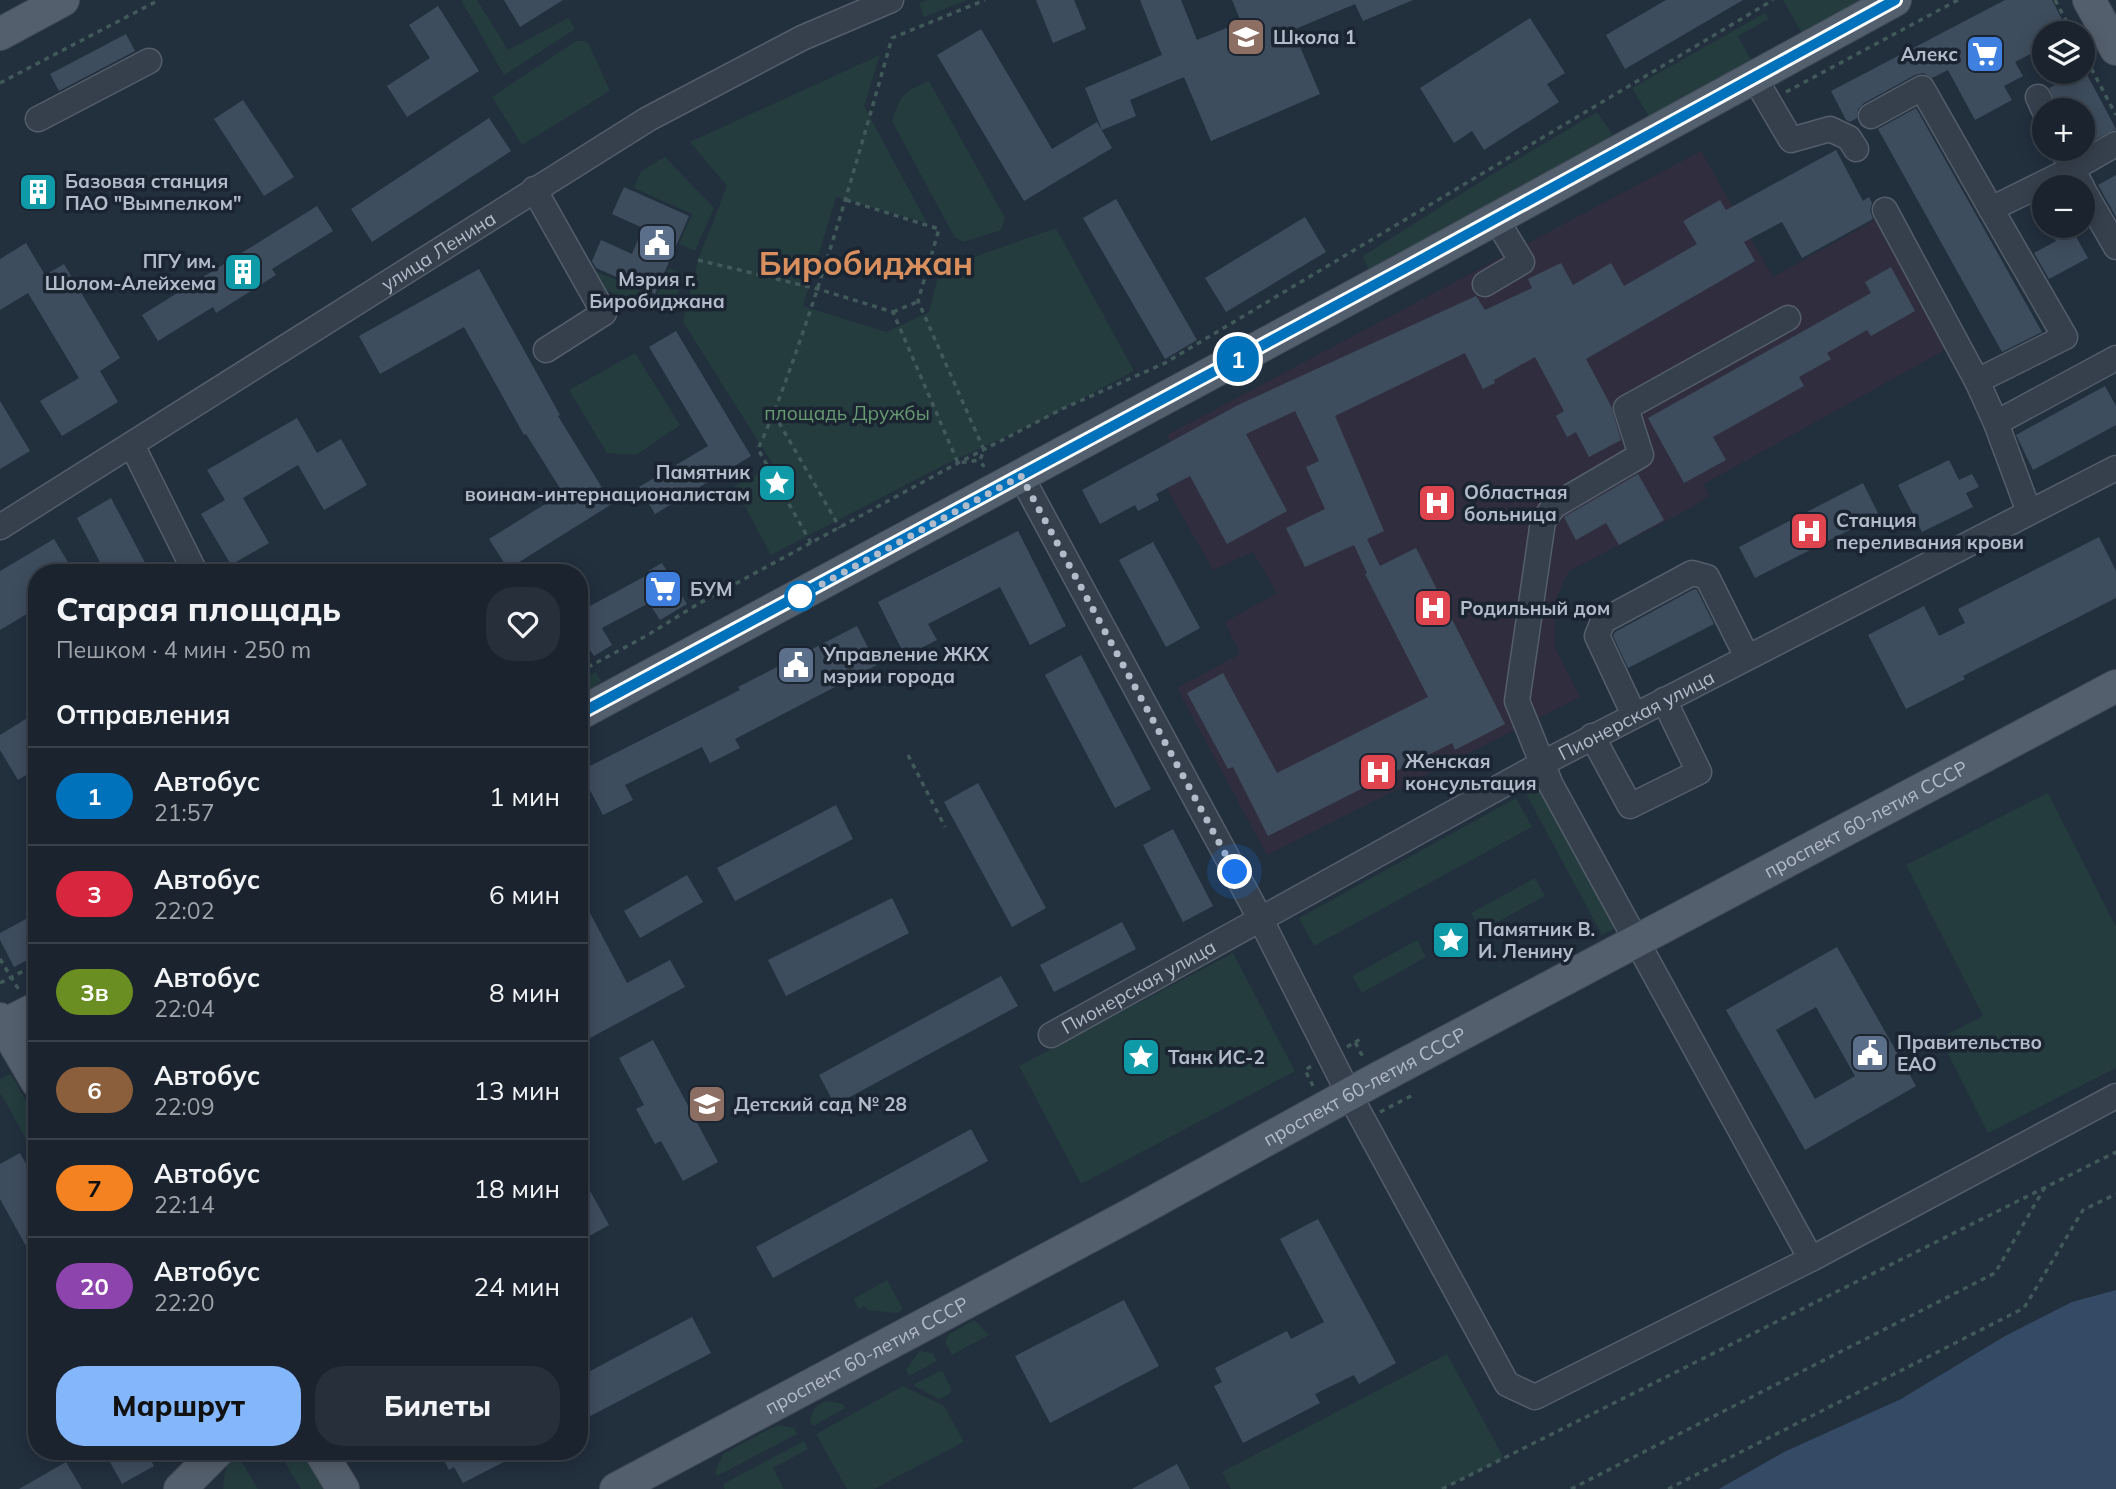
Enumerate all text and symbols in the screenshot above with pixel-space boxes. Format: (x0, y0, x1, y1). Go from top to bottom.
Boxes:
school or university icon: Школа 1 (1225, 16, 1267, 58)
map controls (2032, 21, 2095, 238)
button: layers (2032, 21, 2095, 84)
place label: Школа 1 (1273, 25, 1356, 49)
supermarket icon: Алекс (1964, 33, 2006, 75)
place label: Алекс (1901, 42, 1958, 66)
button: + (2032, 98, 2095, 161)
place label: Базовая станция ПАО "Вымпелком" (65, 169, 242, 215)
building icon: Базовая станция ПАО "Вымпелком" (17, 171, 59, 213)
button: − (2032, 175, 2095, 238)
street label: улица Ленина (377, 206, 500, 296)
public building icon: Мэрия г. Биробиджана (636, 222, 678, 264)
district label: Биробиджан (759, 242, 973, 283)
place label: ПГУ им. Шолом-Алейхема (45, 249, 216, 295)
building icon: ПГУ им. Шолом-Алейхема (222, 251, 264, 293)
place label: Мэрия г. Биробиджана (589, 267, 725, 313)
line badge: 1 (1215, 336, 1261, 382)
text: 1 (1231, 344, 1245, 374)
park label: площадь Дружбы (764, 401, 930, 425)
place label: Памятник воинам-интернационалистам (465, 460, 750, 506)
place icon: Памятник воинам-интернационалистам (756, 462, 798, 504)
place label: Областная больница (1464, 480, 1568, 526)
hospital icon: Областная больница (1416, 482, 1458, 524)
place label: Станция переливания крови (1836, 508, 2024, 554)
hospital icon: Станция переливания крови (1788, 510, 1830, 552)
supermarket icon: БУМ (642, 568, 684, 610)
place label: БУМ (690, 577, 733, 601)
unlabelled marker (785, 581, 815, 611)
button: heart (486, 587, 560, 661)
hospital icon: Родильный дом (1412, 587, 1454, 629)
text: Старая площадь (56, 588, 341, 629)
place label: Родильный дом (1460, 596, 1610, 620)
text: Пешком · 4 мин · 250 m (56, 635, 311, 664)
place label: Управление ЖКХ мэрии города (822, 642, 989, 688)
public building icon: Управление ЖКХ мэрии города (775, 644, 817, 686)
street label: Пионерская улица (1554, 665, 1718, 765)
text: Отправления (56, 698, 230, 731)
place label: Женская консультация (1405, 749, 1537, 795)
hospital icon: Женская консультация (1357, 751, 1399, 793)
street label: проспект 60-летия СССР (1760, 755, 1972, 883)
text: Автобус (154, 765, 260, 798)
text: 1 мин (489, 780, 560, 813)
text: 1 (87, 781, 102, 811)
text: 21:57 (154, 798, 214, 827)
your location (1217, 854, 1252, 889)
text: Автобус (154, 863, 260, 896)
text: 6 мин (489, 878, 560, 911)
text: 3 (87, 879, 102, 909)
text: 22:02 (154, 896, 214, 925)
place label: Памятник В. И. Ленину (1478, 917, 1595, 963)
place icon: Памятник В. И. Ленину (1430, 919, 1472, 961)
street label: Пионерская улица (1057, 934, 1220, 1039)
text: Автобус (154, 961, 260, 994)
text: 8 мин (489, 976, 560, 1009)
text: 3в (80, 977, 109, 1007)
text: 22:04 (154, 994, 214, 1023)
street label: проспект 60-летия СССР (1259, 1022, 1470, 1151)
place label: Правительство ЕАО (1897, 1030, 2042, 1076)
public building icon: Правительство ЕАО (1849, 1032, 1891, 1074)
place icon: Танк ИС-2 (1120, 1036, 1162, 1078)
place label: Танк ИС-2 (1168, 1045, 1265, 1069)
text: Автобус (154, 1059, 260, 1092)
text: 13 мин (473, 1074, 560, 1107)
text: 6 (87, 1075, 102, 1105)
school or university icon: Детский сад № 28 (686, 1083, 728, 1125)
text: 22:09 (154, 1092, 214, 1121)
place label: Детский сад № 28 (734, 1092, 907, 1116)
text: Автобус (154, 1157, 260, 1190)
text: 18 мин (473, 1172, 560, 1205)
text: 7 (87, 1173, 102, 1203)
text: 22:14 (154, 1190, 214, 1219)
text: Автобус (154, 1255, 260, 1288)
text: 24 мин (473, 1270, 560, 1303)
text: 20 (80, 1271, 109, 1301)
text: 22:20 (154, 1288, 214, 1317)
street label: проспект 60-летия СССР (761, 1291, 973, 1419)
button: Маршрут (56, 1366, 301, 1446)
button: Билеты (315, 1366, 560, 1446)

